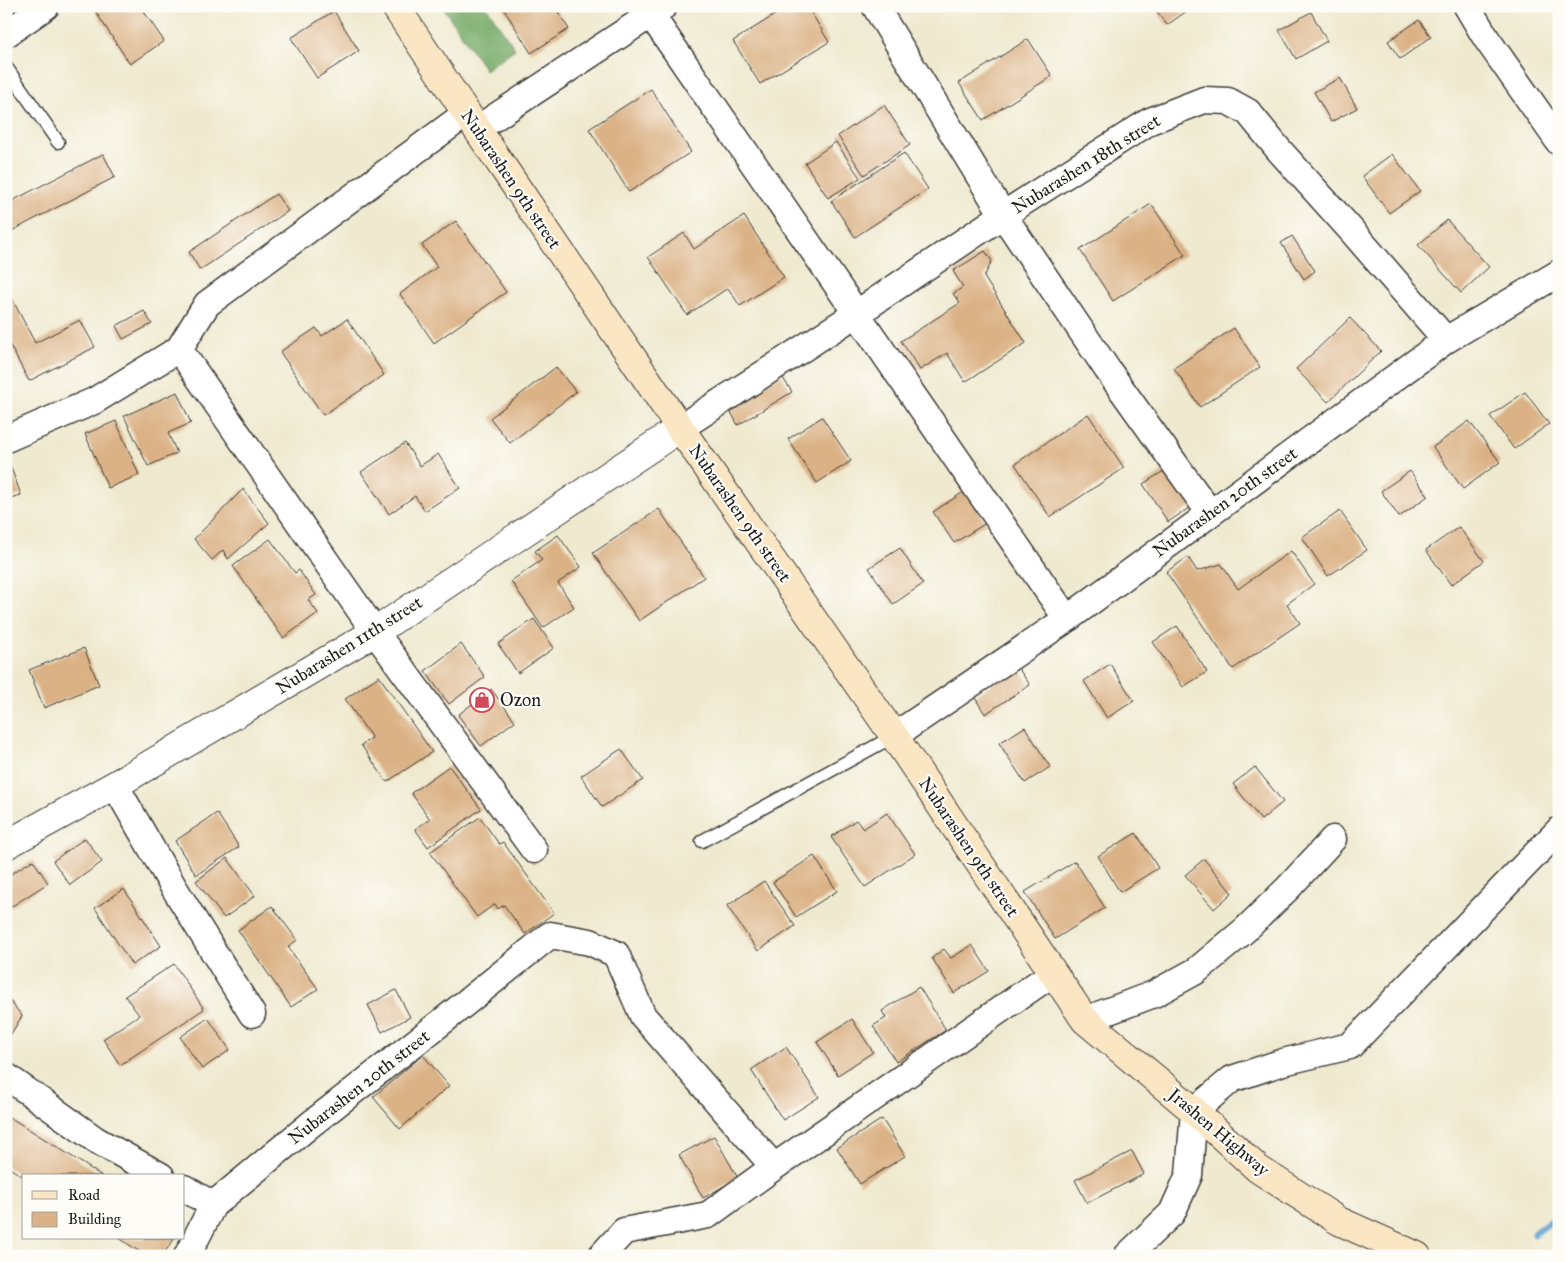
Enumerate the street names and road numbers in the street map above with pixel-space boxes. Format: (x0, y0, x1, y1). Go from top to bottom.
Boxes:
street label: Nubarashen 9th street (456, 105, 566, 254)
street label: Nubarashen 18th street (1008, 109, 1165, 219)
street label: Nubarashen 9th street (684, 440, 796, 587)
street label: Nubarashen 20th street (1148, 442, 1302, 562)
street label: Nubarashen 11th street (272, 591, 427, 699)
street label: Nubarashen 9th street (914, 773, 1024, 922)
street label: Nubarashen 20th street (284, 1025, 435, 1149)
street label: Jrashen Highway (1162, 1082, 1274, 1182)

